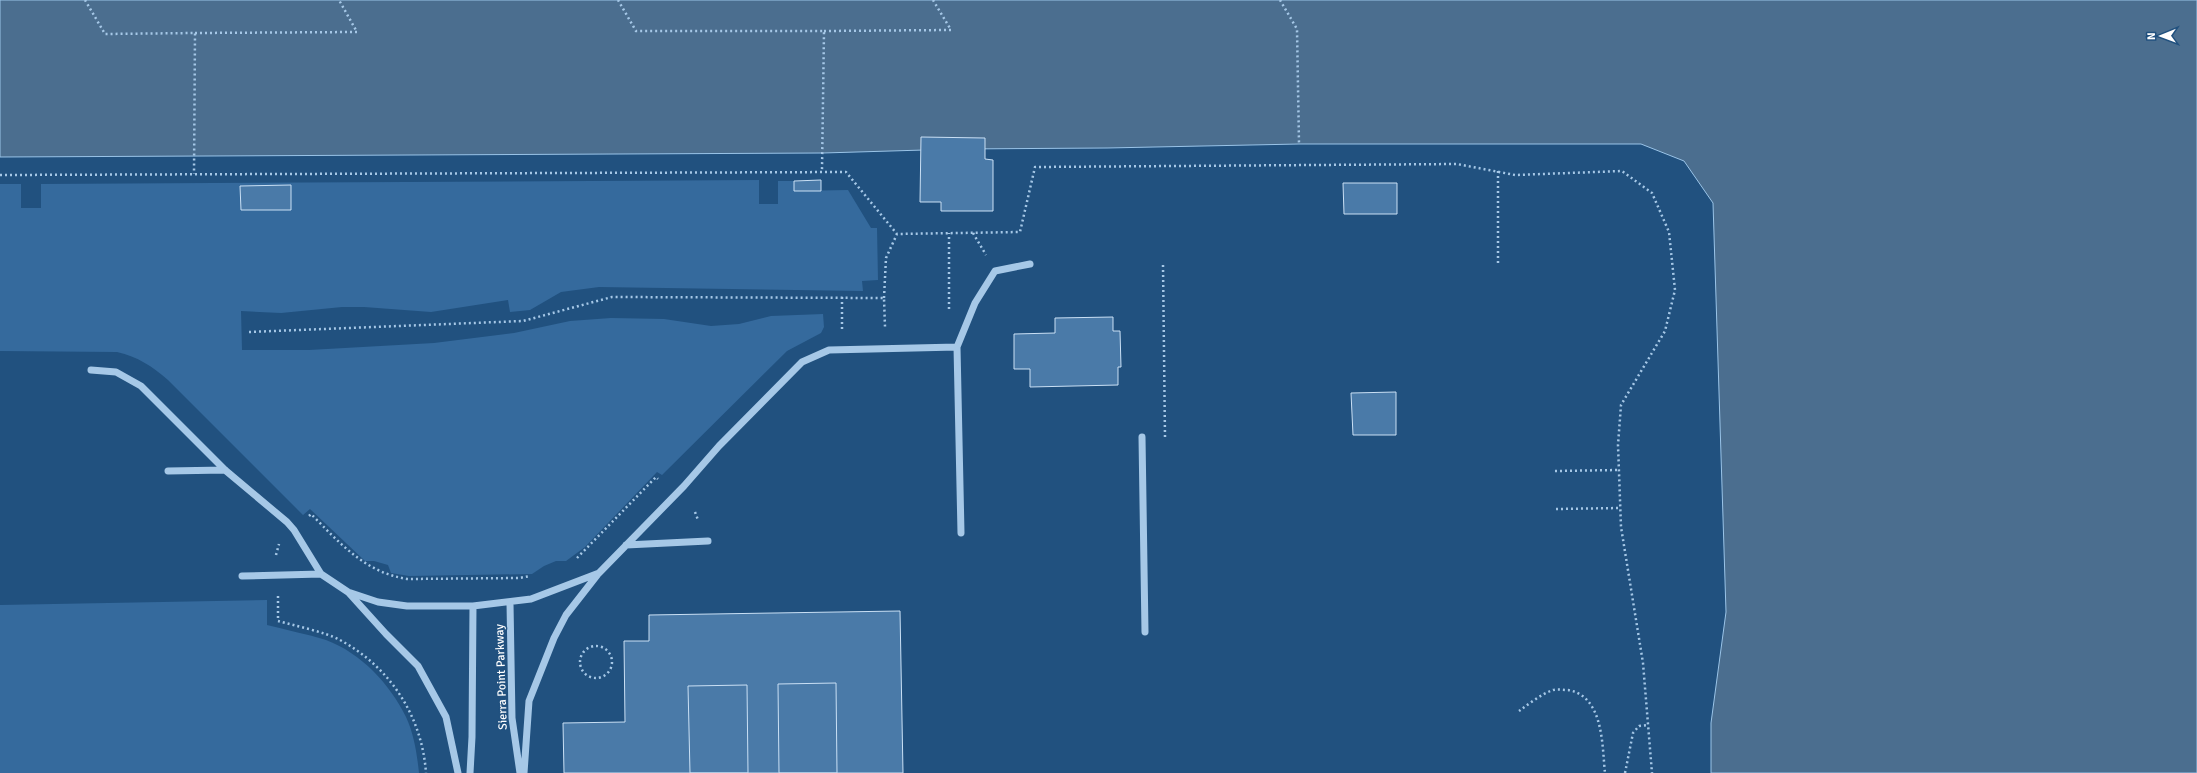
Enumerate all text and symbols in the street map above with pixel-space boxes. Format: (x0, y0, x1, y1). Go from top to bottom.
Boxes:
north arrow (2141, 16, 2181, 56)
text: N (2145, 32, 2158, 40)
street label: Sierra Point Parkway (492, 623, 511, 730)

